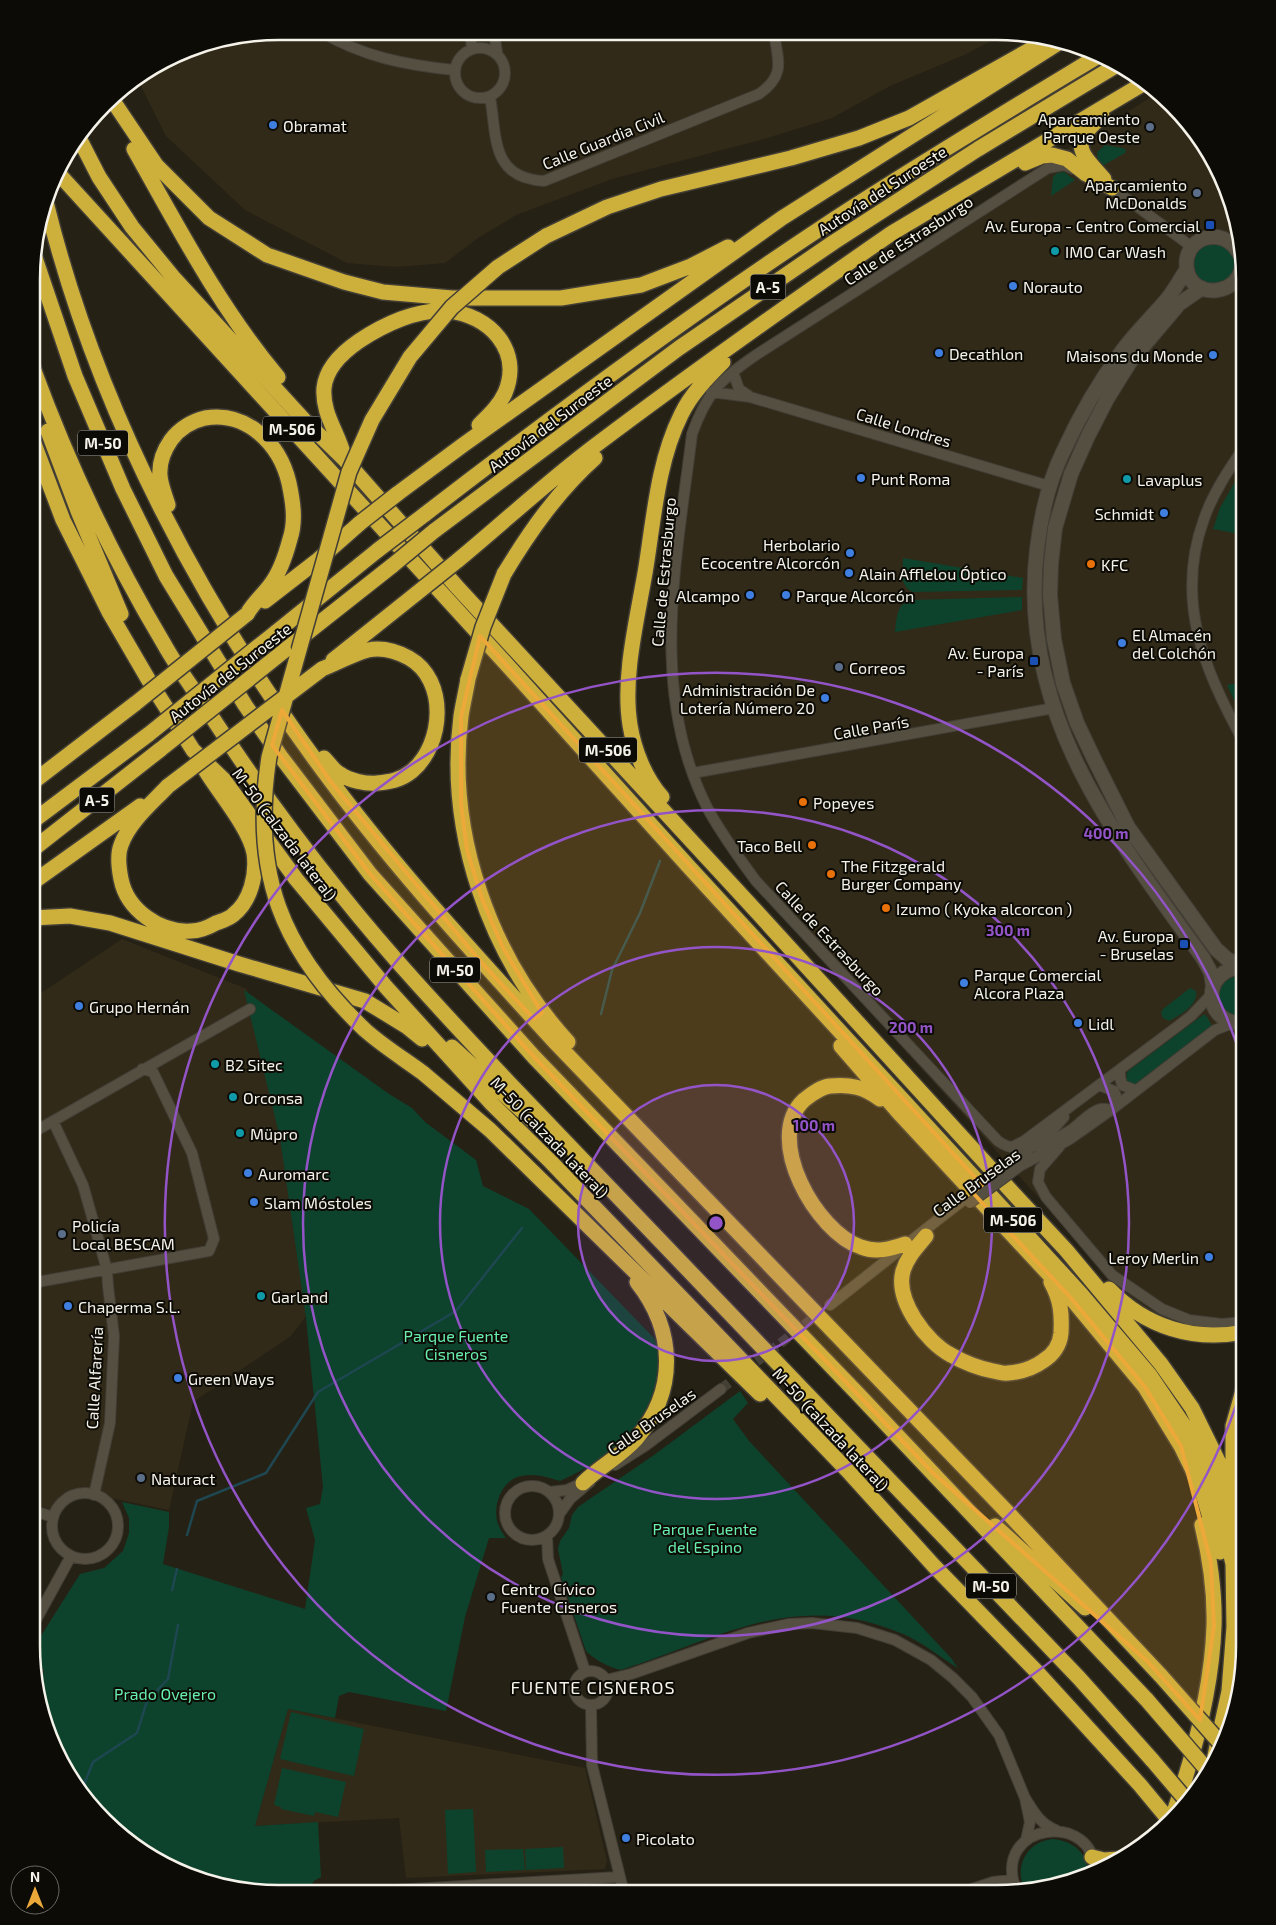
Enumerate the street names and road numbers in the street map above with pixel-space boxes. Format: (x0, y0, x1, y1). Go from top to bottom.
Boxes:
street label: Calle Guardia Civil (539, 107, 667, 173)
street label: Autovía del Suroeste (814, 141, 950, 239)
street label: Calle de Estrasburgo (840, 191, 976, 289)
road number: A-5 (750, 274, 786, 300)
street label: Autovía del Suroeste (485, 370, 615, 476)
street label: Calle Londres (854, 404, 954, 450)
road number: M-506 (263, 416, 321, 442)
road number: M-50 (78, 430, 128, 456)
street label: Calle de Estrasburgo (647, 496, 679, 648)
street label: Autovía del Suroeste (165, 619, 295, 725)
street label: Calle París (832, 711, 910, 743)
road number: M-506 (579, 738, 637, 762)
street label: M-50 (calzada lateral) (229, 764, 341, 904)
road number: A-5 (80, 788, 114, 812)
street label: Calle de Estrasburgo (772, 877, 888, 999)
road number: M-50 (430, 958, 480, 982)
street label: M-50 (calzada lateral) (487, 1072, 613, 1202)
street label: Calle Bruselas (929, 1144, 1023, 1220)
road number: M-506 (984, 1208, 1042, 1232)
street label: Calle Alfarería (82, 1326, 106, 1430)
street label: M-50 (calzada lateral) (769, 1364, 893, 1494)
street label: Calle Bruselas (603, 1384, 699, 1458)
road number: M-50 (966, 1574, 1016, 1598)

